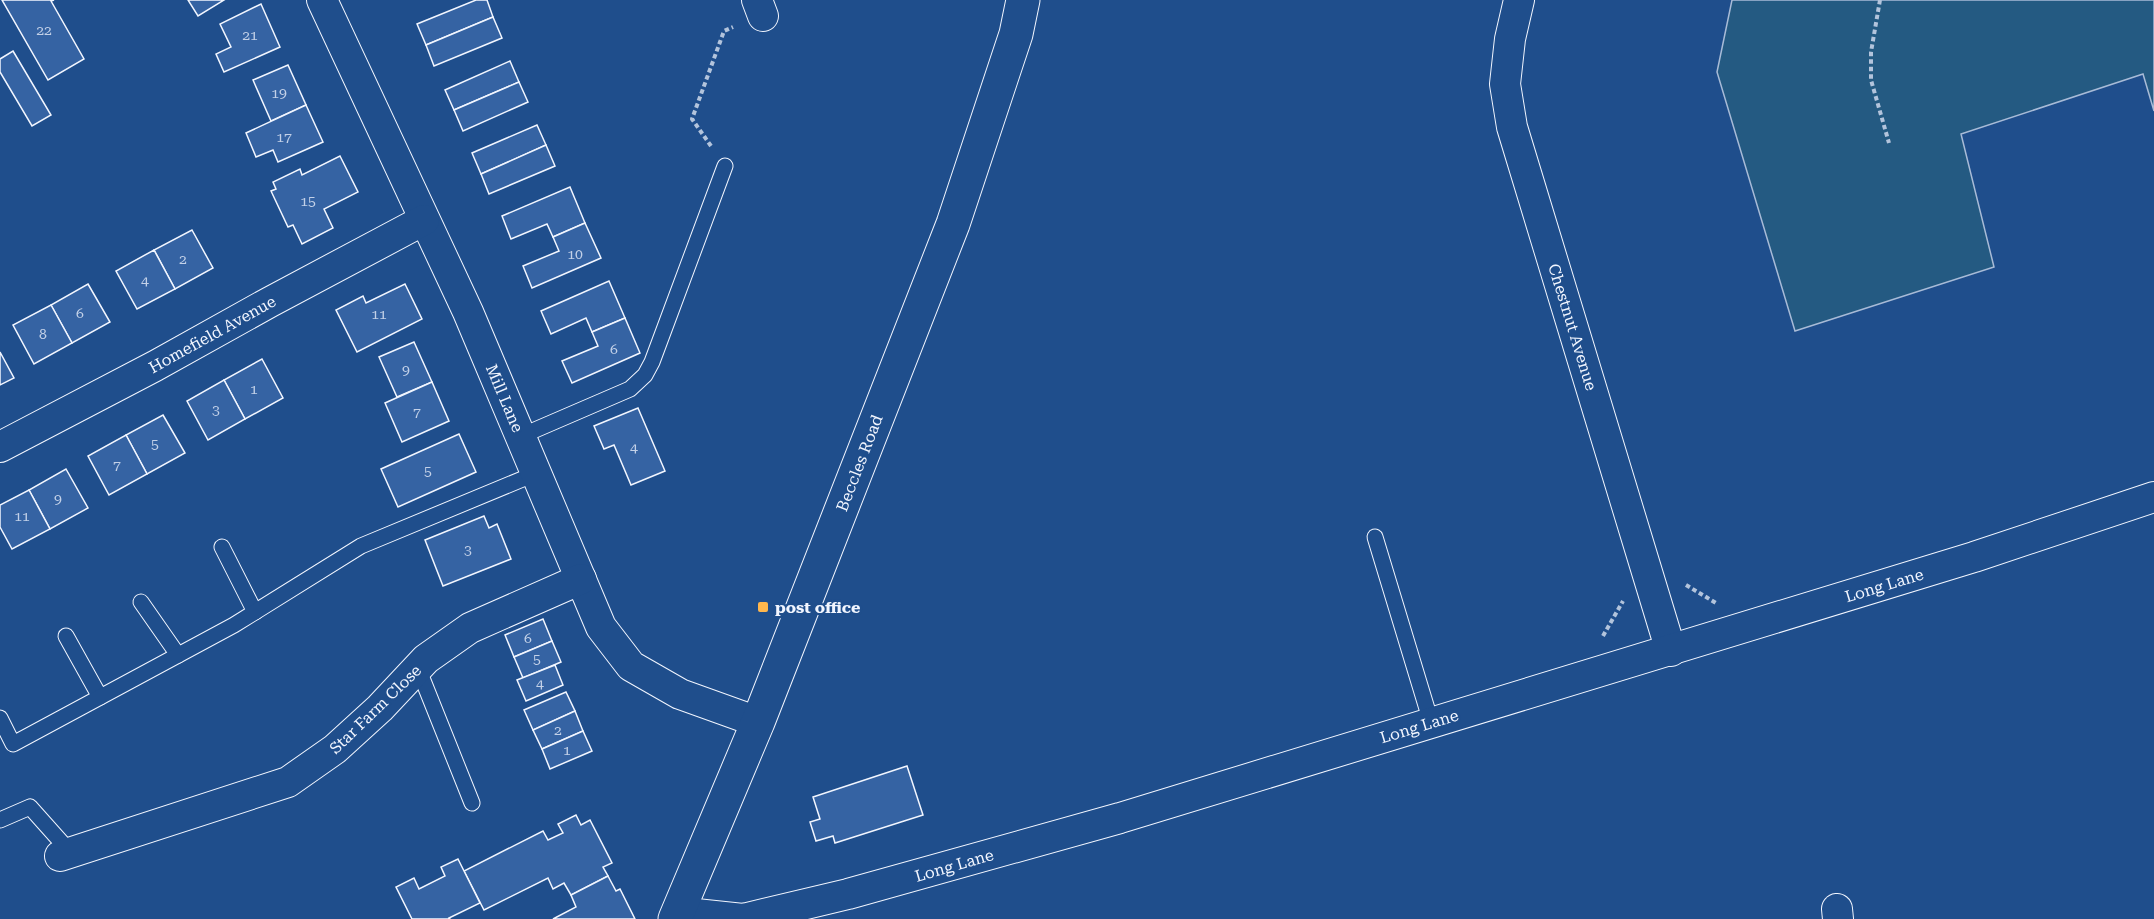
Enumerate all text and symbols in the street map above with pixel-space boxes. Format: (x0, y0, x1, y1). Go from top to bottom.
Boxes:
house number: 22 (36, 22, 52, 38)
house number: 21 (242, 27, 258, 43)
house number: 19 (271, 85, 287, 101)
house number: 17 (276, 129, 292, 145)
house number: 15 (300, 193, 316, 209)
house number: 10 (567, 246, 583, 262)
house number: 2 (179, 251, 187, 267)
street label: Chestnut Avenue (1544, 261, 1601, 393)
house number: 4 (141, 272, 149, 288)
street label: Homefield Avenue (145, 292, 279, 377)
house number: 6 (76, 305, 84, 321)
house number: 11 (371, 306, 387, 322)
house number: 8 (39, 326, 47, 342)
house number: 6 (610, 341, 618, 357)
street label: Mill Lane (482, 361, 527, 435)
house number: 9 (402, 362, 410, 378)
house number: 1 (250, 381, 258, 397)
house number: 3 (212, 402, 220, 418)
house number: 7 (413, 404, 421, 420)
street label: Beccles Road (832, 412, 887, 514)
house number: 5 (151, 436, 159, 452)
house number: 4 (630, 439, 638, 455)
house number: 7 (113, 457, 121, 473)
house number: 5 (424, 463, 432, 479)
house number: 9 (54, 491, 62, 507)
house number: 11 (14, 508, 30, 524)
house number: 3 (464, 542, 472, 558)
street label: Long Lane (1843, 564, 1926, 606)
place label: post office (775, 598, 860, 617)
marker: post office (756, 600, 770, 614)
house number: 6 (524, 630, 532, 646)
house number: 5 (533, 651, 541, 667)
street label: Star Farm Close (325, 661, 425, 758)
house number: 4 (536, 675, 544, 691)
street label: Long Lane (1378, 705, 1461, 747)
house number: 2 (554, 722, 562, 738)
house number: 1 (563, 742, 571, 758)
street label: Long Lane (913, 845, 996, 886)

